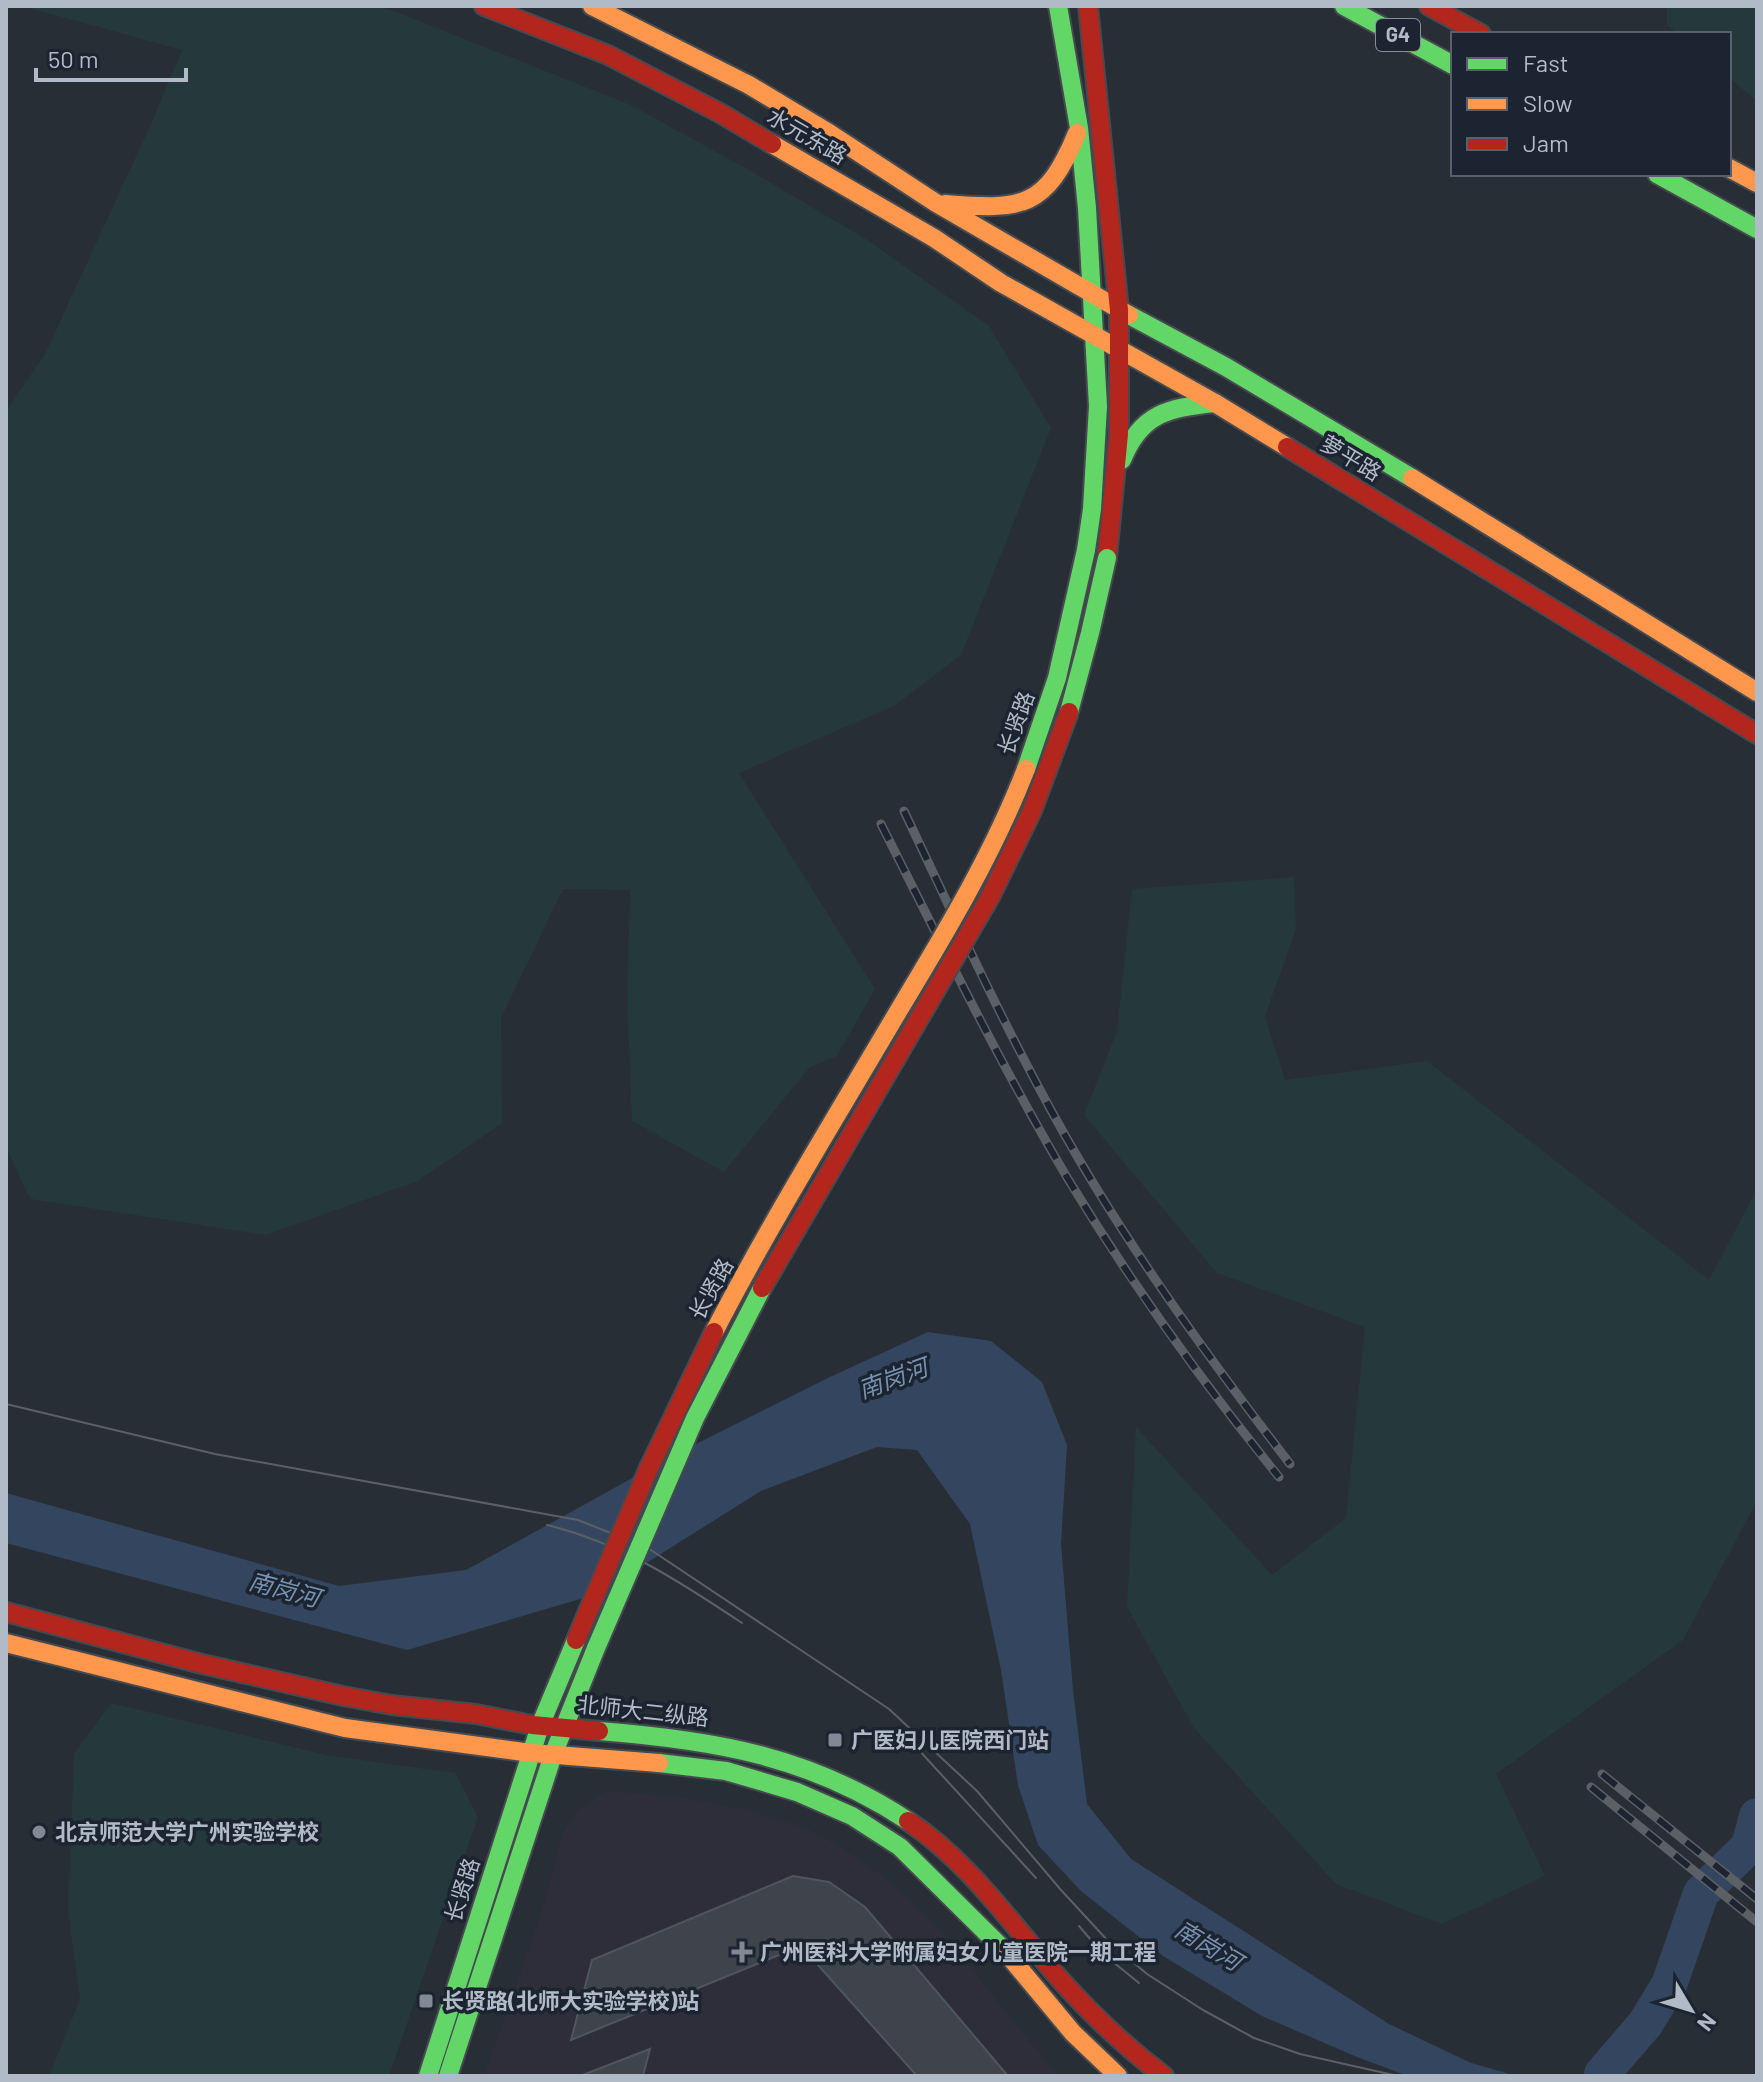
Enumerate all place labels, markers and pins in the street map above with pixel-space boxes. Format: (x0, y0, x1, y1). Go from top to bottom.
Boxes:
place label: 广医妇儿医院西门站 (851, 1726, 1049, 1752)
marker: 广医妇儿医院西门站 (826, 1731, 844, 1749)
place label: 北京师范大学广州实验学校 (55, 1818, 319, 1844)
marker: 北京师范大学广州实验学校 (30, 1823, 48, 1841)
place label: 广州医科大学附属妇女儿童医院一期工程 (760, 1938, 1156, 1964)
marker: 广州医科大学附属妇女儿童医院一期工程 (731, 1941, 753, 1963)
place label: 长贤路(北师大实验学校)站 (442, 1987, 699, 2013)
marker: 长贤路(北师大实验学校)站 (417, 1992, 435, 2010)

